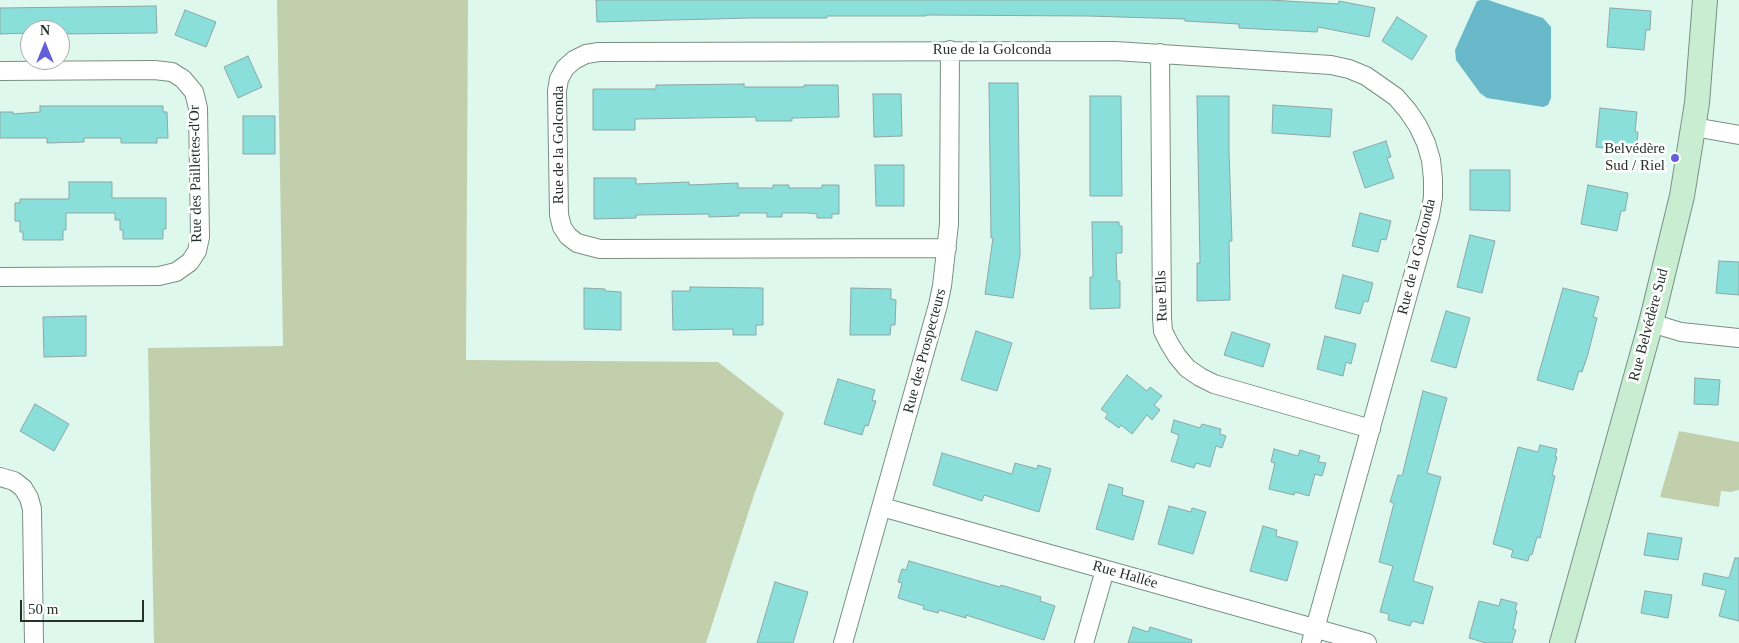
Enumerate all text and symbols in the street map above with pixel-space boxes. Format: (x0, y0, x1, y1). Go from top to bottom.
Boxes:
north arrow (20, 20, 70, 70)
text: N (40, 23, 50, 38)
street label: Rue de la Golconda (933, 41, 1051, 59)
street label: Rue de la Golconda (550, 86, 568, 204)
street label: Rue des Paillettes-d'Or (186, 105, 206, 243)
place label: Belvédère Sud / Riel (1604, 140, 1665, 175)
marker: Belvédère Sud / Riel (1669, 152, 1681, 164)
street label: Rue de la Golconda (1394, 197, 1440, 317)
street label: Rue Belvédère Sud (1625, 267, 1673, 383)
street label: Rue Ells (1152, 270, 1172, 322)
street label: Rue des Prospecteurs (900, 287, 950, 415)
street label: Rue Hallée (1090, 557, 1160, 593)
scale bar (22, 590, 146, 622)
text: 50 m (28, 601, 58, 617)

